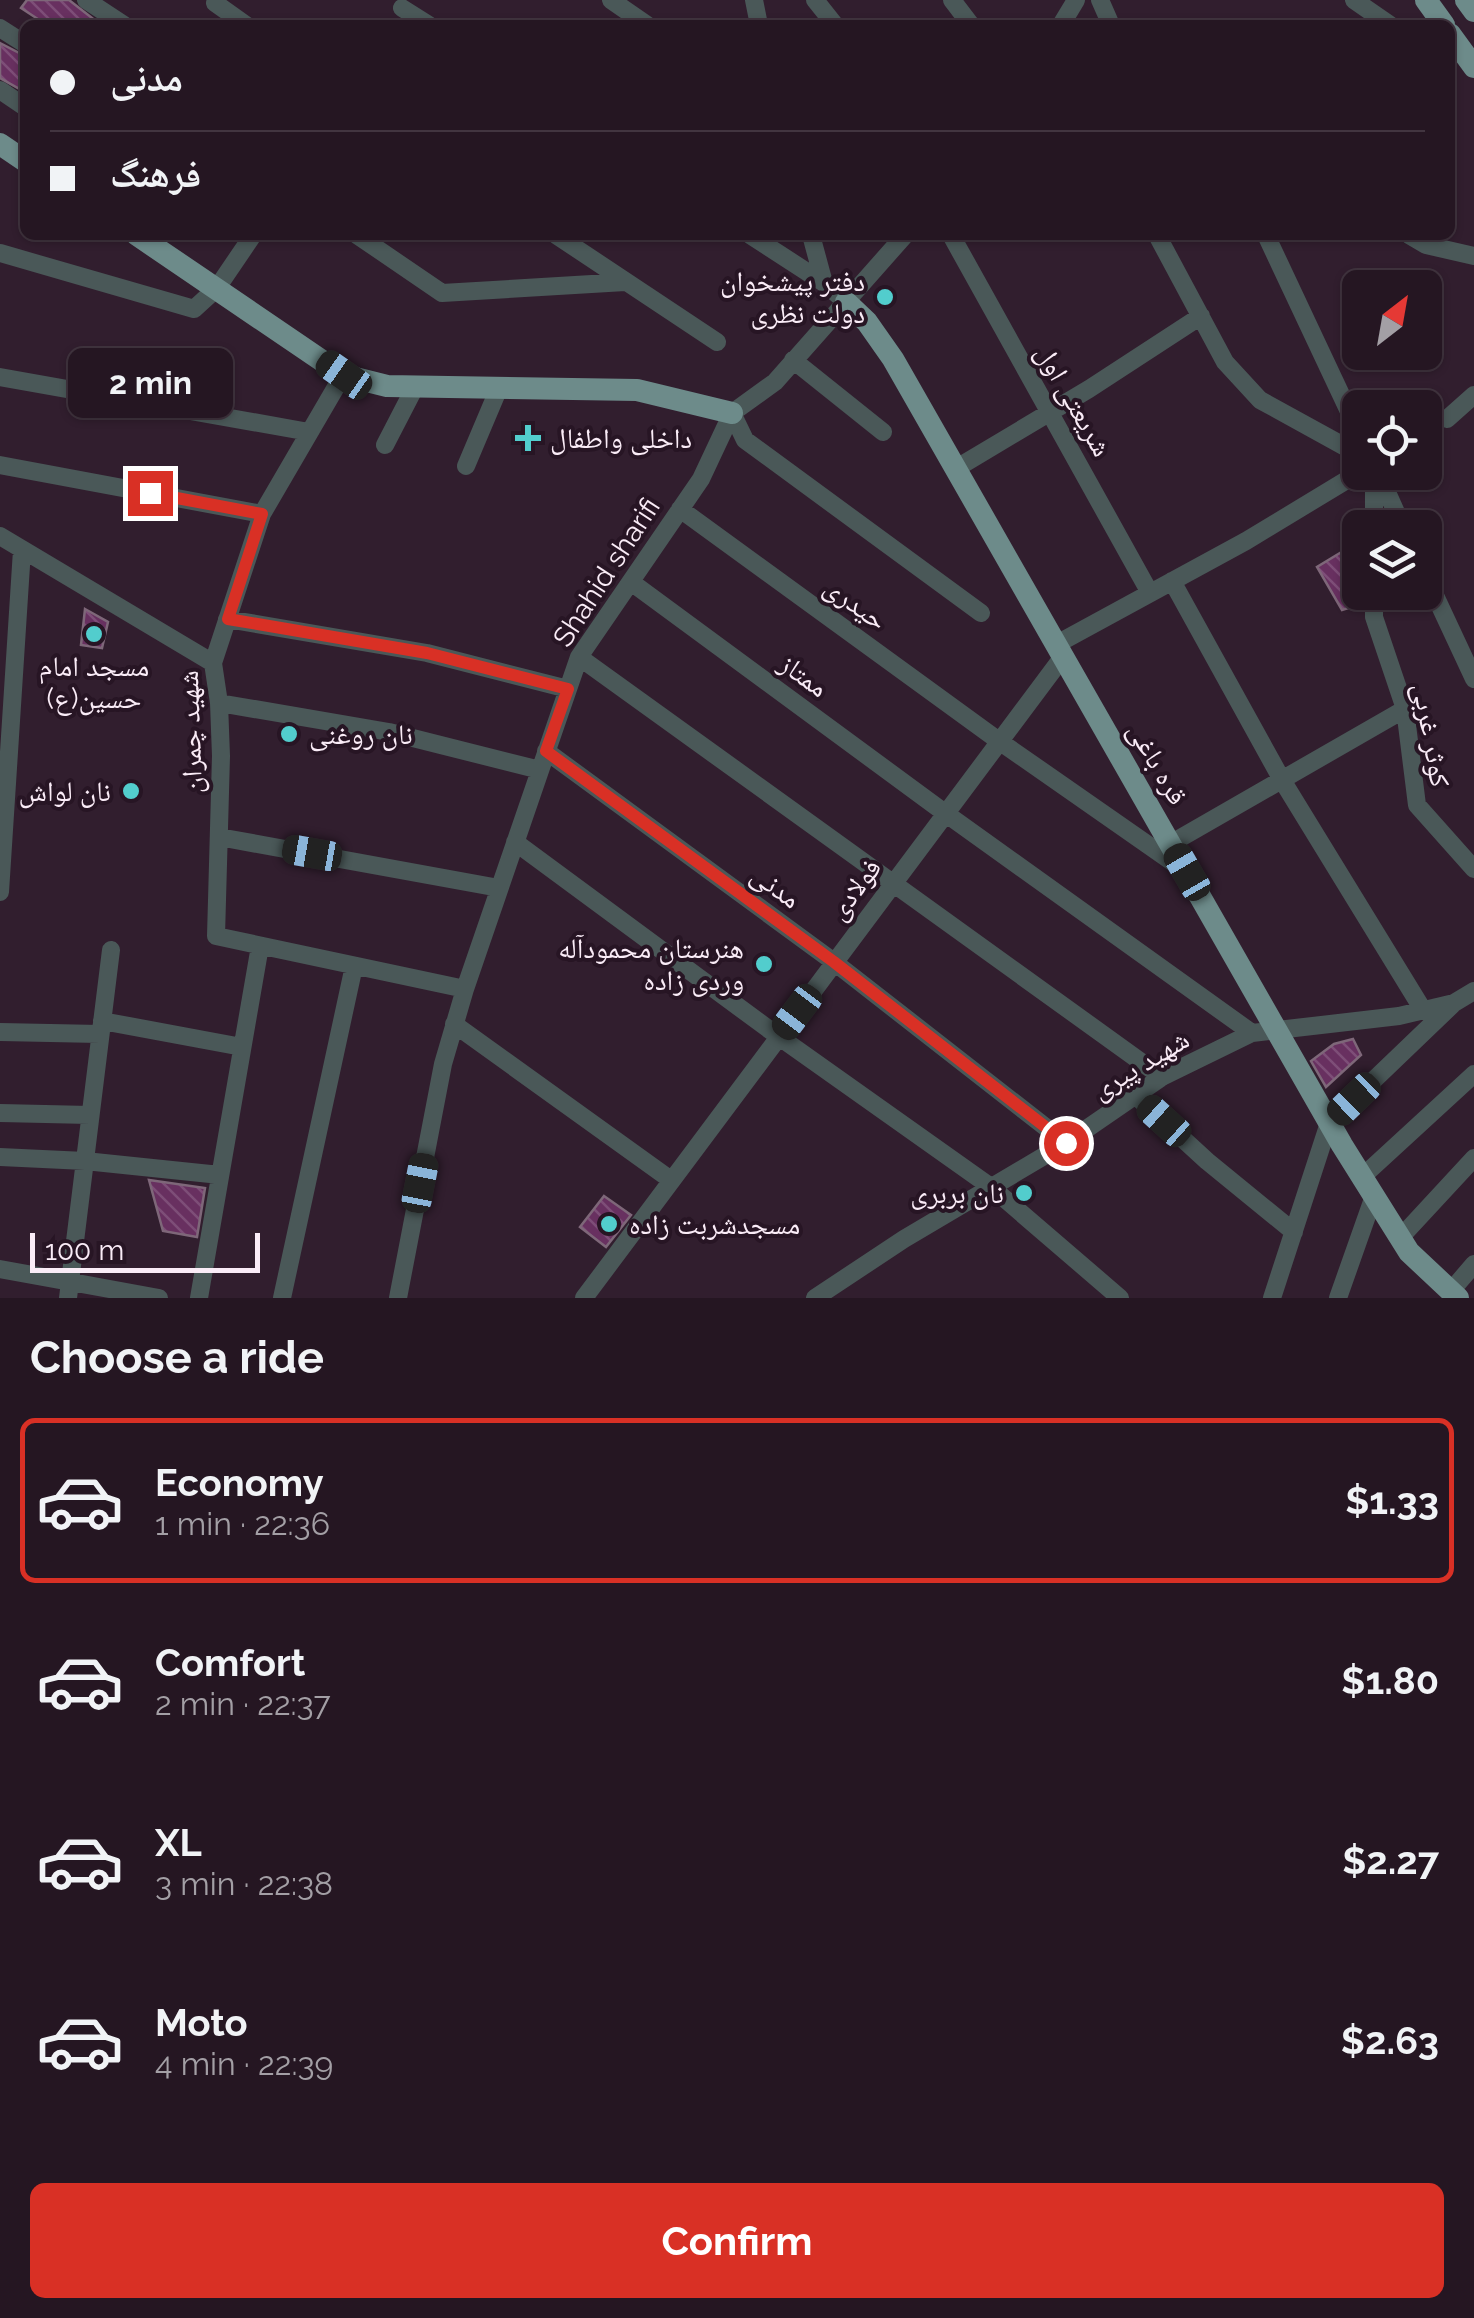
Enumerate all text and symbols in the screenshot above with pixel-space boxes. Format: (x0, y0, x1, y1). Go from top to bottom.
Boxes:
text: مدنی (110, 55, 183, 100)
text: فرهنگ (110, 151, 201, 196)
place label: دفتر پیشخوان دولت نظری (720, 265, 865, 330)
north arrow (1342, 270, 1442, 370)
map controls (1342, 270, 1442, 610)
marker: دفتر پیشخوان دولت نظری (874, 286, 896, 308)
street label: شریعتی اول (1027, 338, 1119, 463)
car (311, 346, 377, 404)
callout: 2 min (68, 348, 232, 418)
text: 2 min (109, 364, 192, 401)
button: locate (1342, 390, 1442, 490)
place label: داخلی واطفال (550, 422, 692, 456)
marker: داخلی واطفال (515, 425, 541, 451)
route end (128, 471, 173, 516)
street label: Shahid sharifi (546, 492, 667, 653)
button: layers (1342, 510, 1442, 610)
street label: حیدری (818, 570, 893, 637)
marker: مسجد امام حسین(ع) (83, 623, 105, 645)
street label: ممتاز (772, 646, 835, 704)
place label: مسجد امام حسین(ع) (39, 650, 149, 716)
street label: شهید چمران (172, 670, 209, 794)
street label: کوثر غربی (1405, 680, 1457, 790)
street label: قره باغی (1120, 716, 1194, 811)
place label: نان روغنی (309, 718, 413, 752)
marker: نان روغنی (278, 723, 300, 745)
place label: نان لواش (19, 775, 111, 809)
marker: نان لواش (120, 780, 142, 802)
car (280, 833, 344, 873)
car (1159, 839, 1215, 905)
street label: فولادی (821, 852, 888, 926)
street label: مدنی (744, 857, 807, 916)
place label: هنرستان محمودآله وردی زاده (558, 932, 744, 997)
marker: هنرستان محمودآله وردی زاده (753, 953, 775, 975)
car (767, 979, 827, 1045)
street label: شهید پیری (1086, 1023, 1195, 1107)
car (1322, 1067, 1386, 1131)
car (1132, 1090, 1196, 1152)
route start (1044, 1121, 1089, 1166)
car (400, 1151, 440, 1215)
place label: نان بربری (910, 1177, 1004, 1210)
marker: نان بربری (1013, 1182, 1035, 1204)
place label: مسجدشربت زاده (629, 1208, 800, 1241)
marker: مسجدشربت زاده (598, 1213, 620, 1235)
scale bar (30, 1228, 260, 1272)
text: 100 m (45, 1234, 124, 1267)
text: Choose a ride (30, 1331, 324, 1384)
icon: car (35, 1456, 125, 1546)
text: Economy (155, 1460, 324, 1505)
text: $1.33 (1345, 1478, 1439, 1523)
text: 1 min · 22:36 (155, 1505, 330, 1542)
icon: car (35, 1636, 125, 1726)
text: Comfort (155, 1640, 305, 1685)
text: $1.80 (1341, 1658, 1439, 1703)
text: 2 min · 22:37 (155, 1685, 331, 1722)
icon: car (35, 1816, 125, 1906)
text: XL (155, 1820, 202, 1865)
text: $2.27 (1342, 1838, 1439, 1883)
text: 3 min · 22:38 (155, 1865, 333, 1902)
icon: car (35, 1996, 125, 2086)
text: Moto (155, 2000, 248, 2045)
text: $2.63 (1341, 2018, 1439, 2063)
text: 4 min · 22:39 (155, 2045, 333, 2082)
button: Confirm (30, 2183, 1444, 2298)

